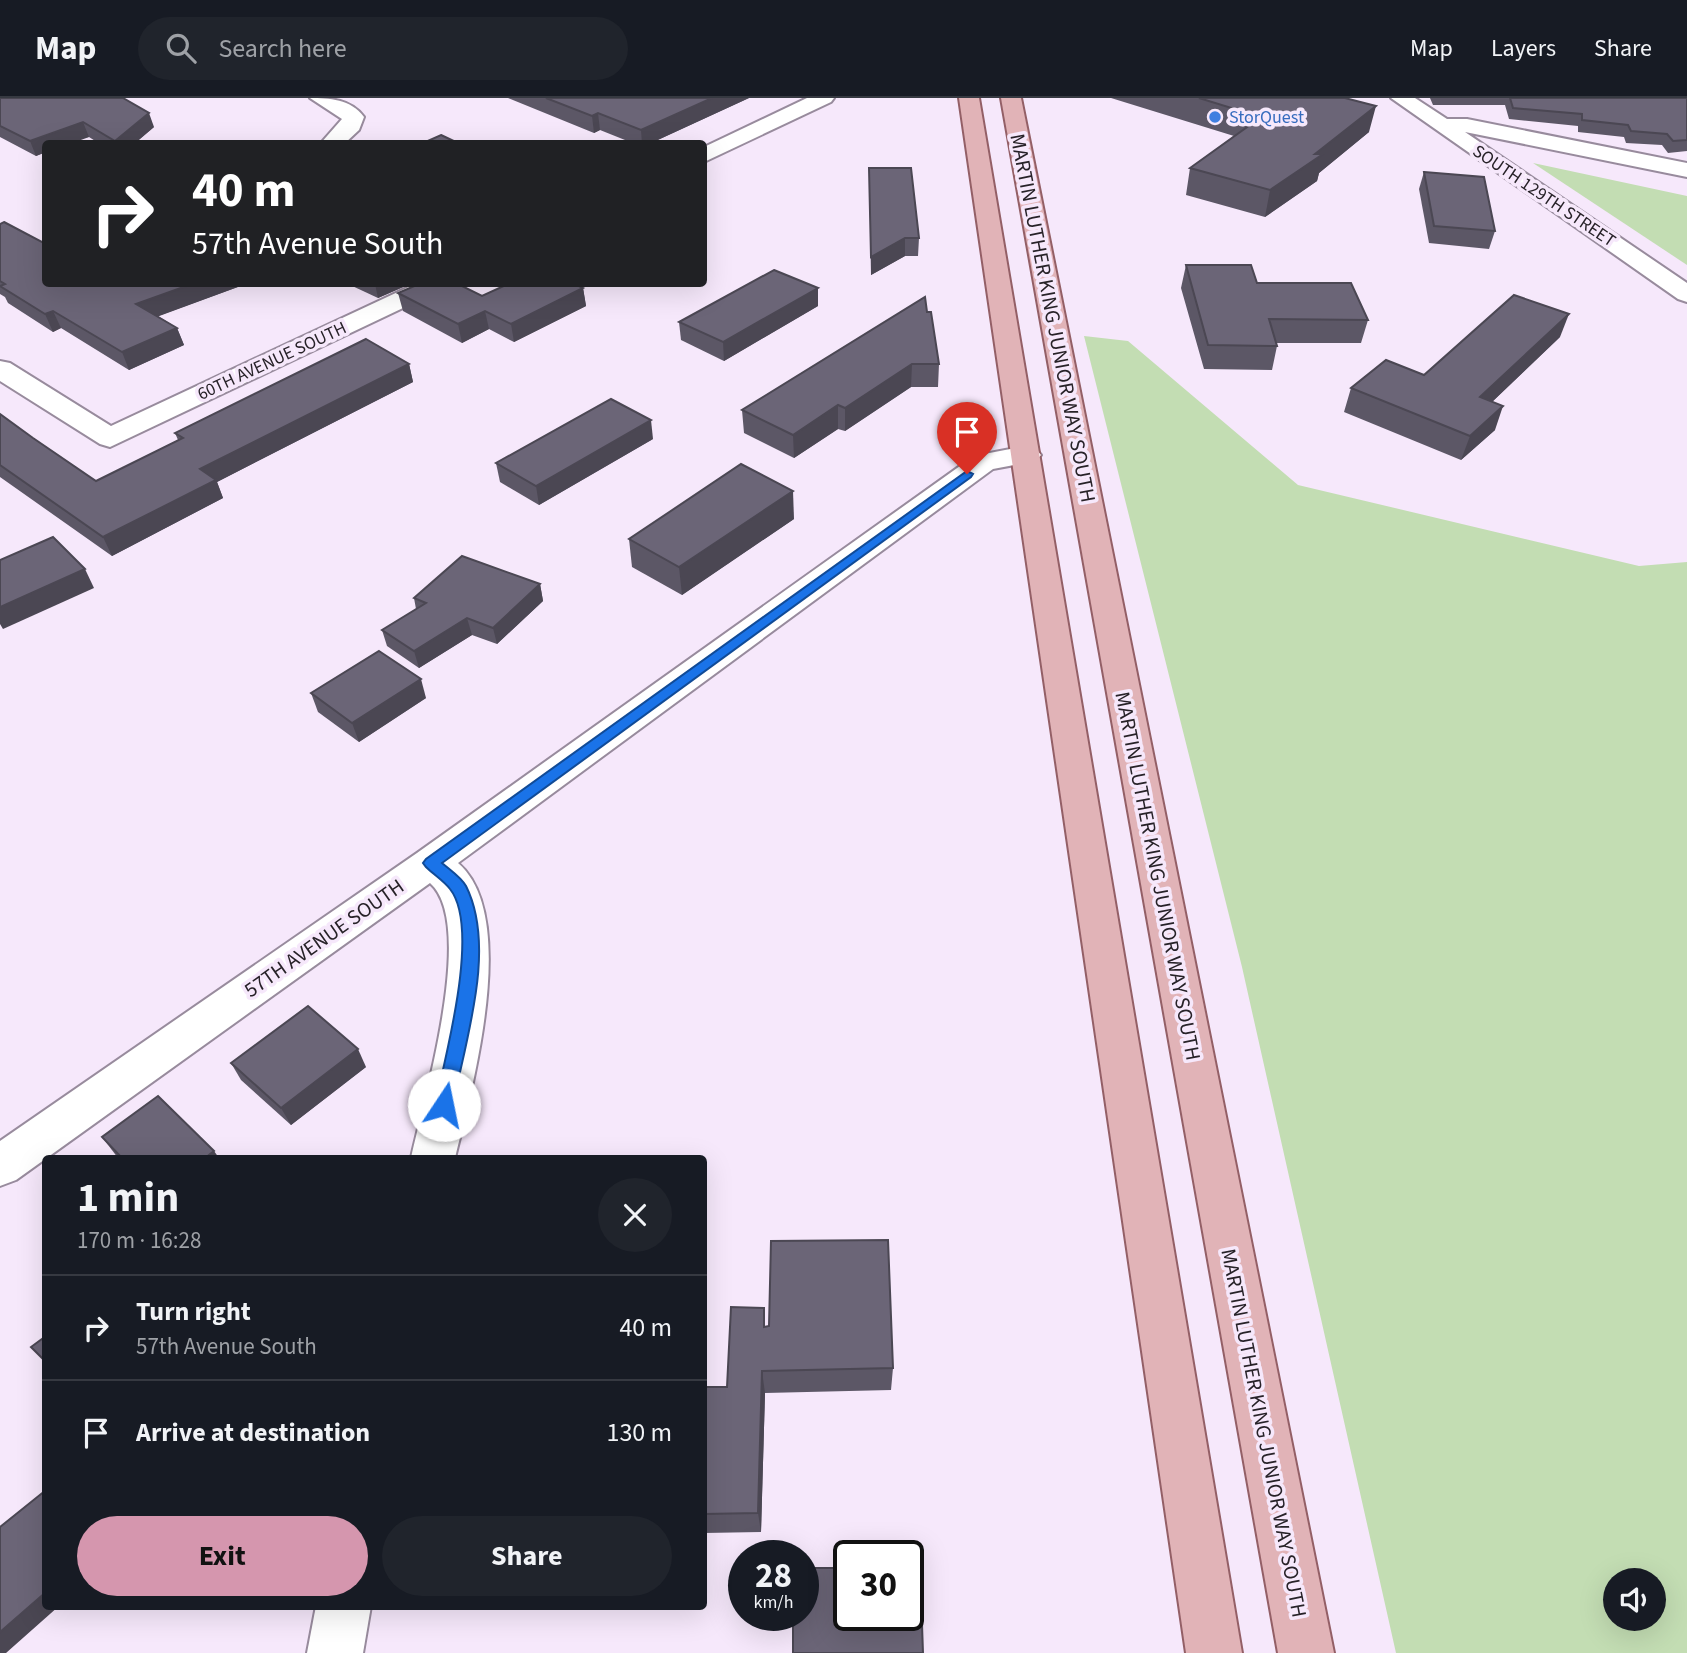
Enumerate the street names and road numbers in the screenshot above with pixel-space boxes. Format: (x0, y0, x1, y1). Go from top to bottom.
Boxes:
street label: MARTIN LUTHER KING JUNIOR WAY SOUTH (1003, 131, 1103, 505)
street label: SOUTH 129TH STREET (1467, 139, 1621, 253)
street label: 60TH AVENUE SOUTH (193, 315, 351, 407)
street label: MARTIN LUTHER KING JUNIOR WAY SOUTH (1108, 689, 1208, 1063)
street label: 57TH AVENUE SOUTH (238, 871, 410, 1005)
street label: MARTIN LUTHER KING JUNIOR WAY SOUTH (1214, 1246, 1314, 1620)

